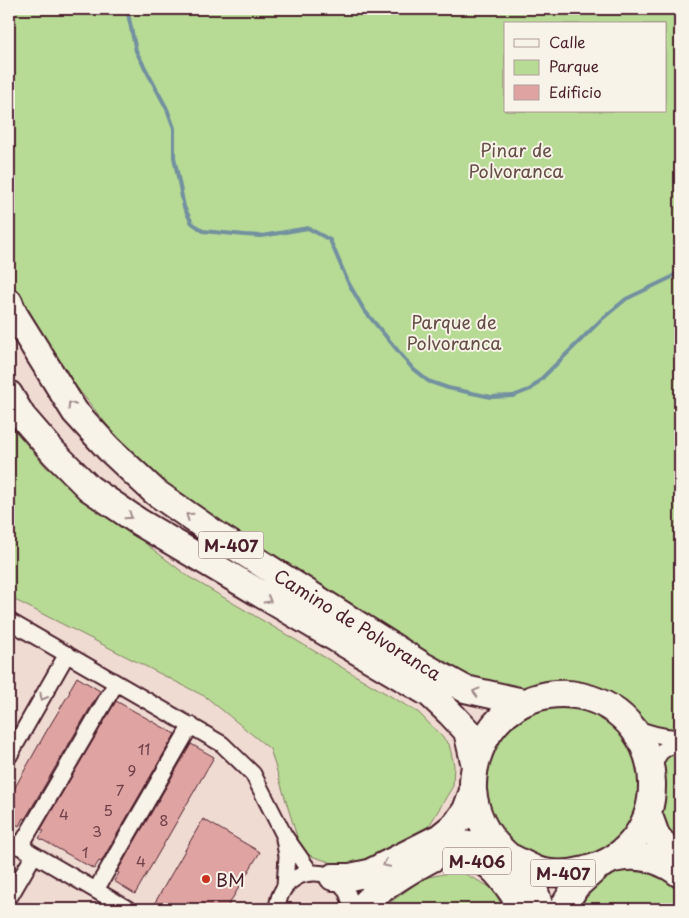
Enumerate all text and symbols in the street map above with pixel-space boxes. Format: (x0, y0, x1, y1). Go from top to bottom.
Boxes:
legend (504, 22, 666, 112)
text: Calle (549, 30, 586, 53)
text: Parque (549, 54, 599, 77)
text: Edificio (549, 80, 602, 103)
park label: Pinar de Polvoranca (468, 136, 564, 184)
park label: Parque de Polvoranca (406, 308, 502, 356)
one-way arrow (67, 402, 77, 411)
one-way arrow (123, 510, 133, 519)
one-way arrow (185, 513, 195, 522)
road number: M-407 (198, 532, 264, 558)
street label: Camino de Polvoranca (269, 561, 448, 687)
one-way arrow (263, 593, 272, 603)
one-way arrow (471, 687, 480, 698)
one-way arrow (39, 692, 49, 701)
house number: 11 (138, 737, 150, 760)
house number: 9 (128, 758, 136, 781)
house number: 7 (116, 778, 125, 801)
house number: 5 (103, 798, 113, 821)
house number: 4 (59, 802, 69, 825)
house number: 8 (159, 808, 169, 831)
house number: 3 (92, 819, 102, 842)
house number: 1 (82, 840, 88, 863)
road number: M-406 (443, 848, 511, 874)
house number: 4 (136, 849, 146, 872)
one-way arrow (382, 858, 391, 868)
road number: M-407 (530, 860, 596, 886)
place label: BM (216, 866, 245, 893)
marker: BM (200, 873, 212, 885)

